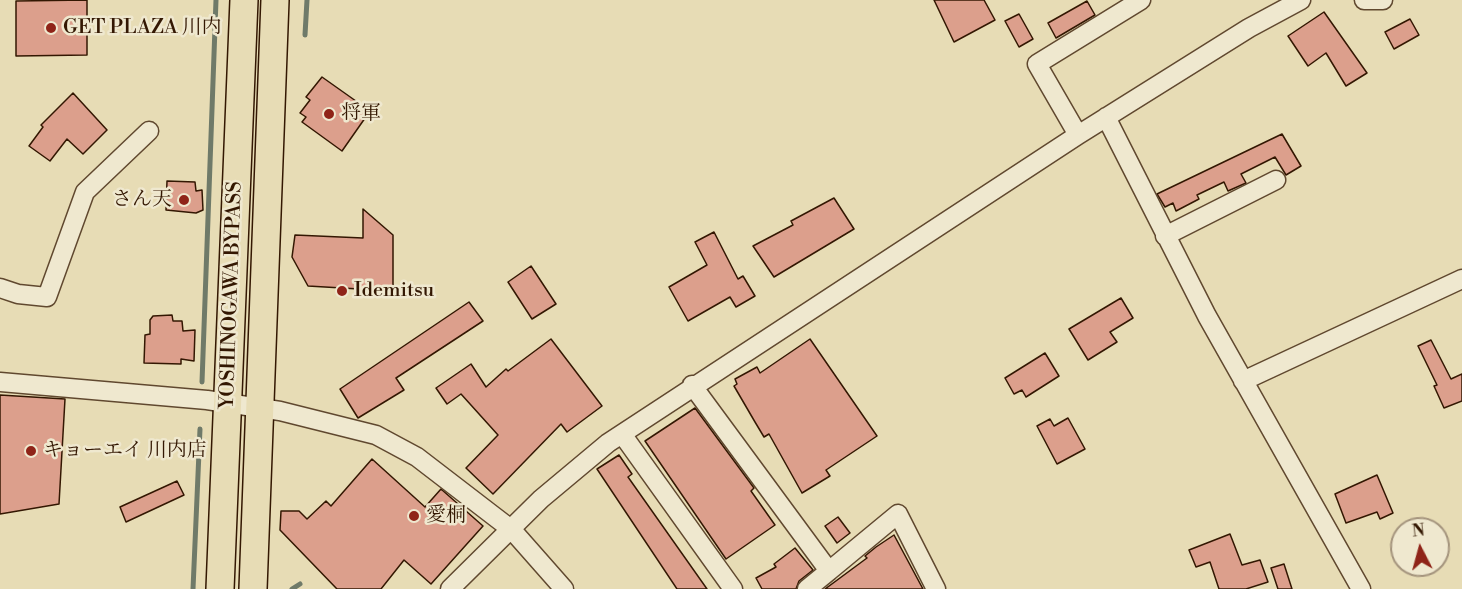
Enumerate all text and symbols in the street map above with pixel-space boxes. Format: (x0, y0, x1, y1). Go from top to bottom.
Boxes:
place label: GET PLAZA 川内 (63, 16, 222, 40)
marker: GET PLAZA 川内 (44, 21, 58, 35)
place label: 将軍 (341, 102, 381, 126)
marker: 将軍 (322, 107, 336, 121)
street label: YOSHINOGAWA BYPASS (216, 181, 248, 409)
place label: さん天 (112, 188, 172, 212)
marker: さん天 (177, 193, 191, 207)
place label: Idemitsu (354, 279, 434, 303)
marker: Idemitsu (335, 284, 349, 298)
place label: キョーエイ 川内店 (43, 439, 207, 463)
marker: キョーエイ 川内店 (24, 444, 38, 458)
place label: 愛桐 (426, 504, 466, 528)
marker: 愛桐 (407, 509, 421, 523)
north arrow (1390, 517, 1450, 577)
text: N (1411, 520, 1426, 542)

